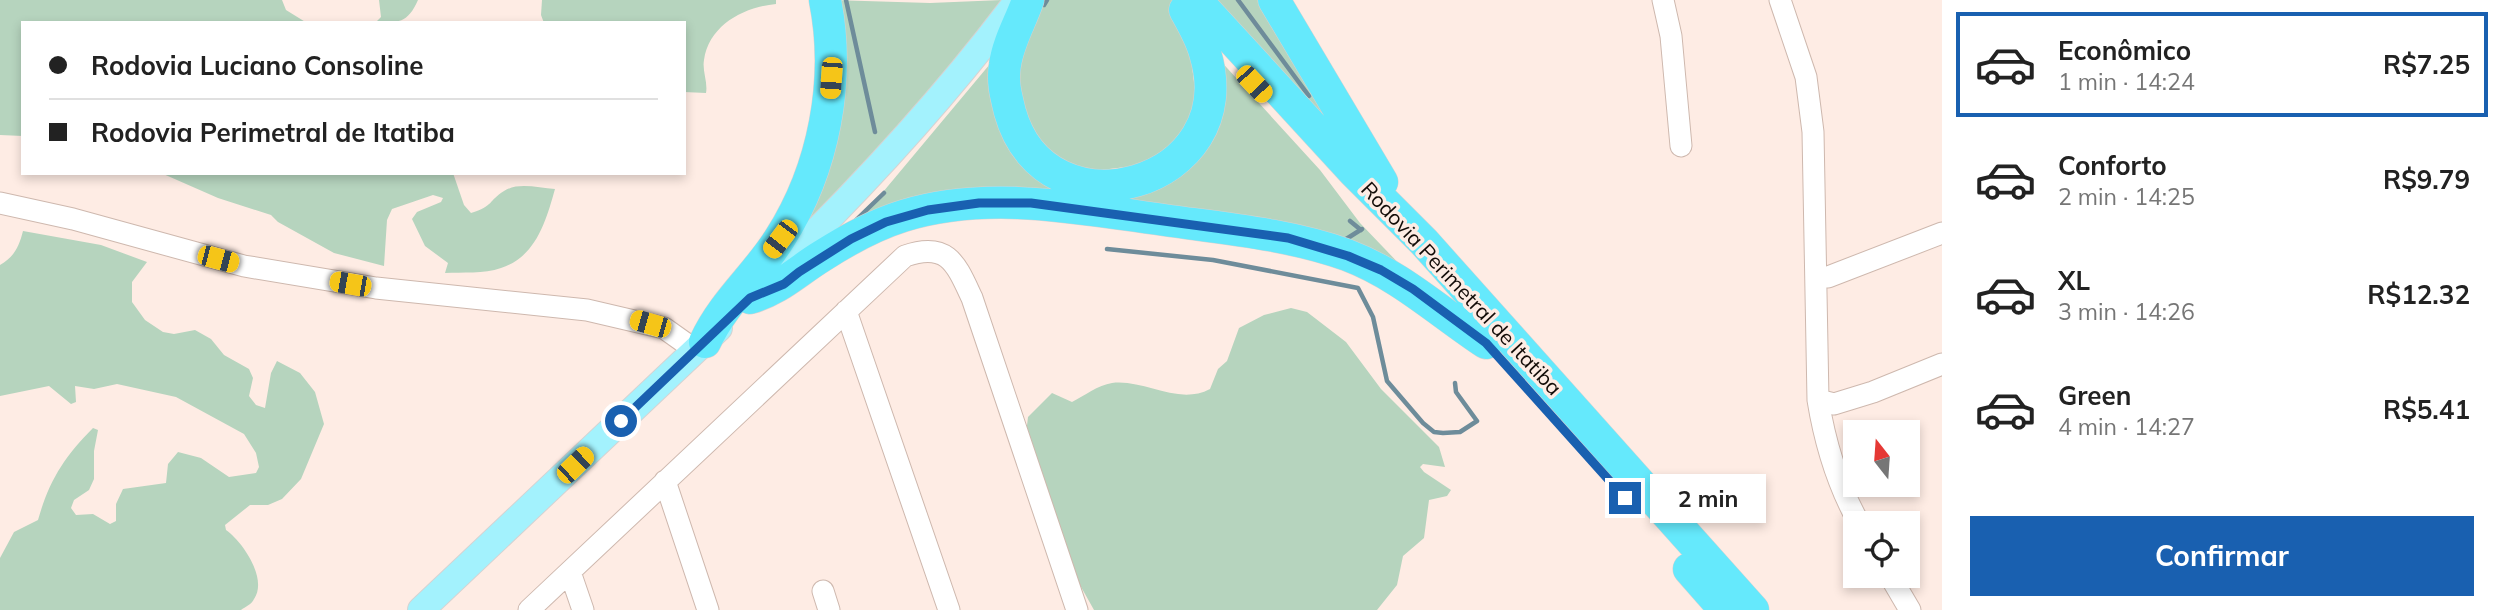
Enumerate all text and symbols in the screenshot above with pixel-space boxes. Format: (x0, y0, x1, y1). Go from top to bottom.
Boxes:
icon: car (1974, 33, 2037, 96)
text: Econômico (2058, 34, 2191, 67)
text: R$7.25 (2383, 48, 2470, 81)
text: Rodovia Luciano Consoline (91, 49, 424, 82)
car (820, 56, 843, 100)
car (1232, 61, 1277, 107)
text: 1 min · 14:24 (2058, 67, 2195, 96)
text: Rodovia Perimetral de Itatiba (91, 116, 455, 149)
icon: car (1974, 148, 2037, 211)
text: Conforto (2058, 149, 2167, 182)
text: R$9.79 (2383, 163, 2470, 196)
street label: Rodovia Perimetral de Itatiba (1356, 176, 1568, 400)
text: 2 min · 14:25 (2058, 182, 2195, 211)
car (759, 216, 802, 262)
car (195, 243, 242, 275)
icon: car (1974, 263, 2037, 326)
text: XL (2058, 264, 2090, 297)
car (328, 270, 373, 298)
text: R$12.32 (2367, 278, 2470, 311)
text: 3 min · 14:26 (2058, 297, 2195, 326)
car (627, 308, 674, 340)
icon: car (1974, 378, 2037, 441)
text: Green (2058, 379, 2131, 412)
text: R$5.41 (2383, 393, 2470, 426)
route start (605, 405, 637, 437)
text: 4 min · 14:27 (2058, 412, 2195, 441)
north arrow (1843, 420, 1920, 497)
map controls (1843, 420, 1920, 588)
car (553, 443, 598, 487)
callout: 2 min (1650, 474, 1765, 522)
route end (1609, 482, 1641, 514)
text: 2 min (1678, 484, 1738, 513)
button: locate (1843, 511, 1920, 588)
button: Confirmar (1970, 516, 2474, 596)

